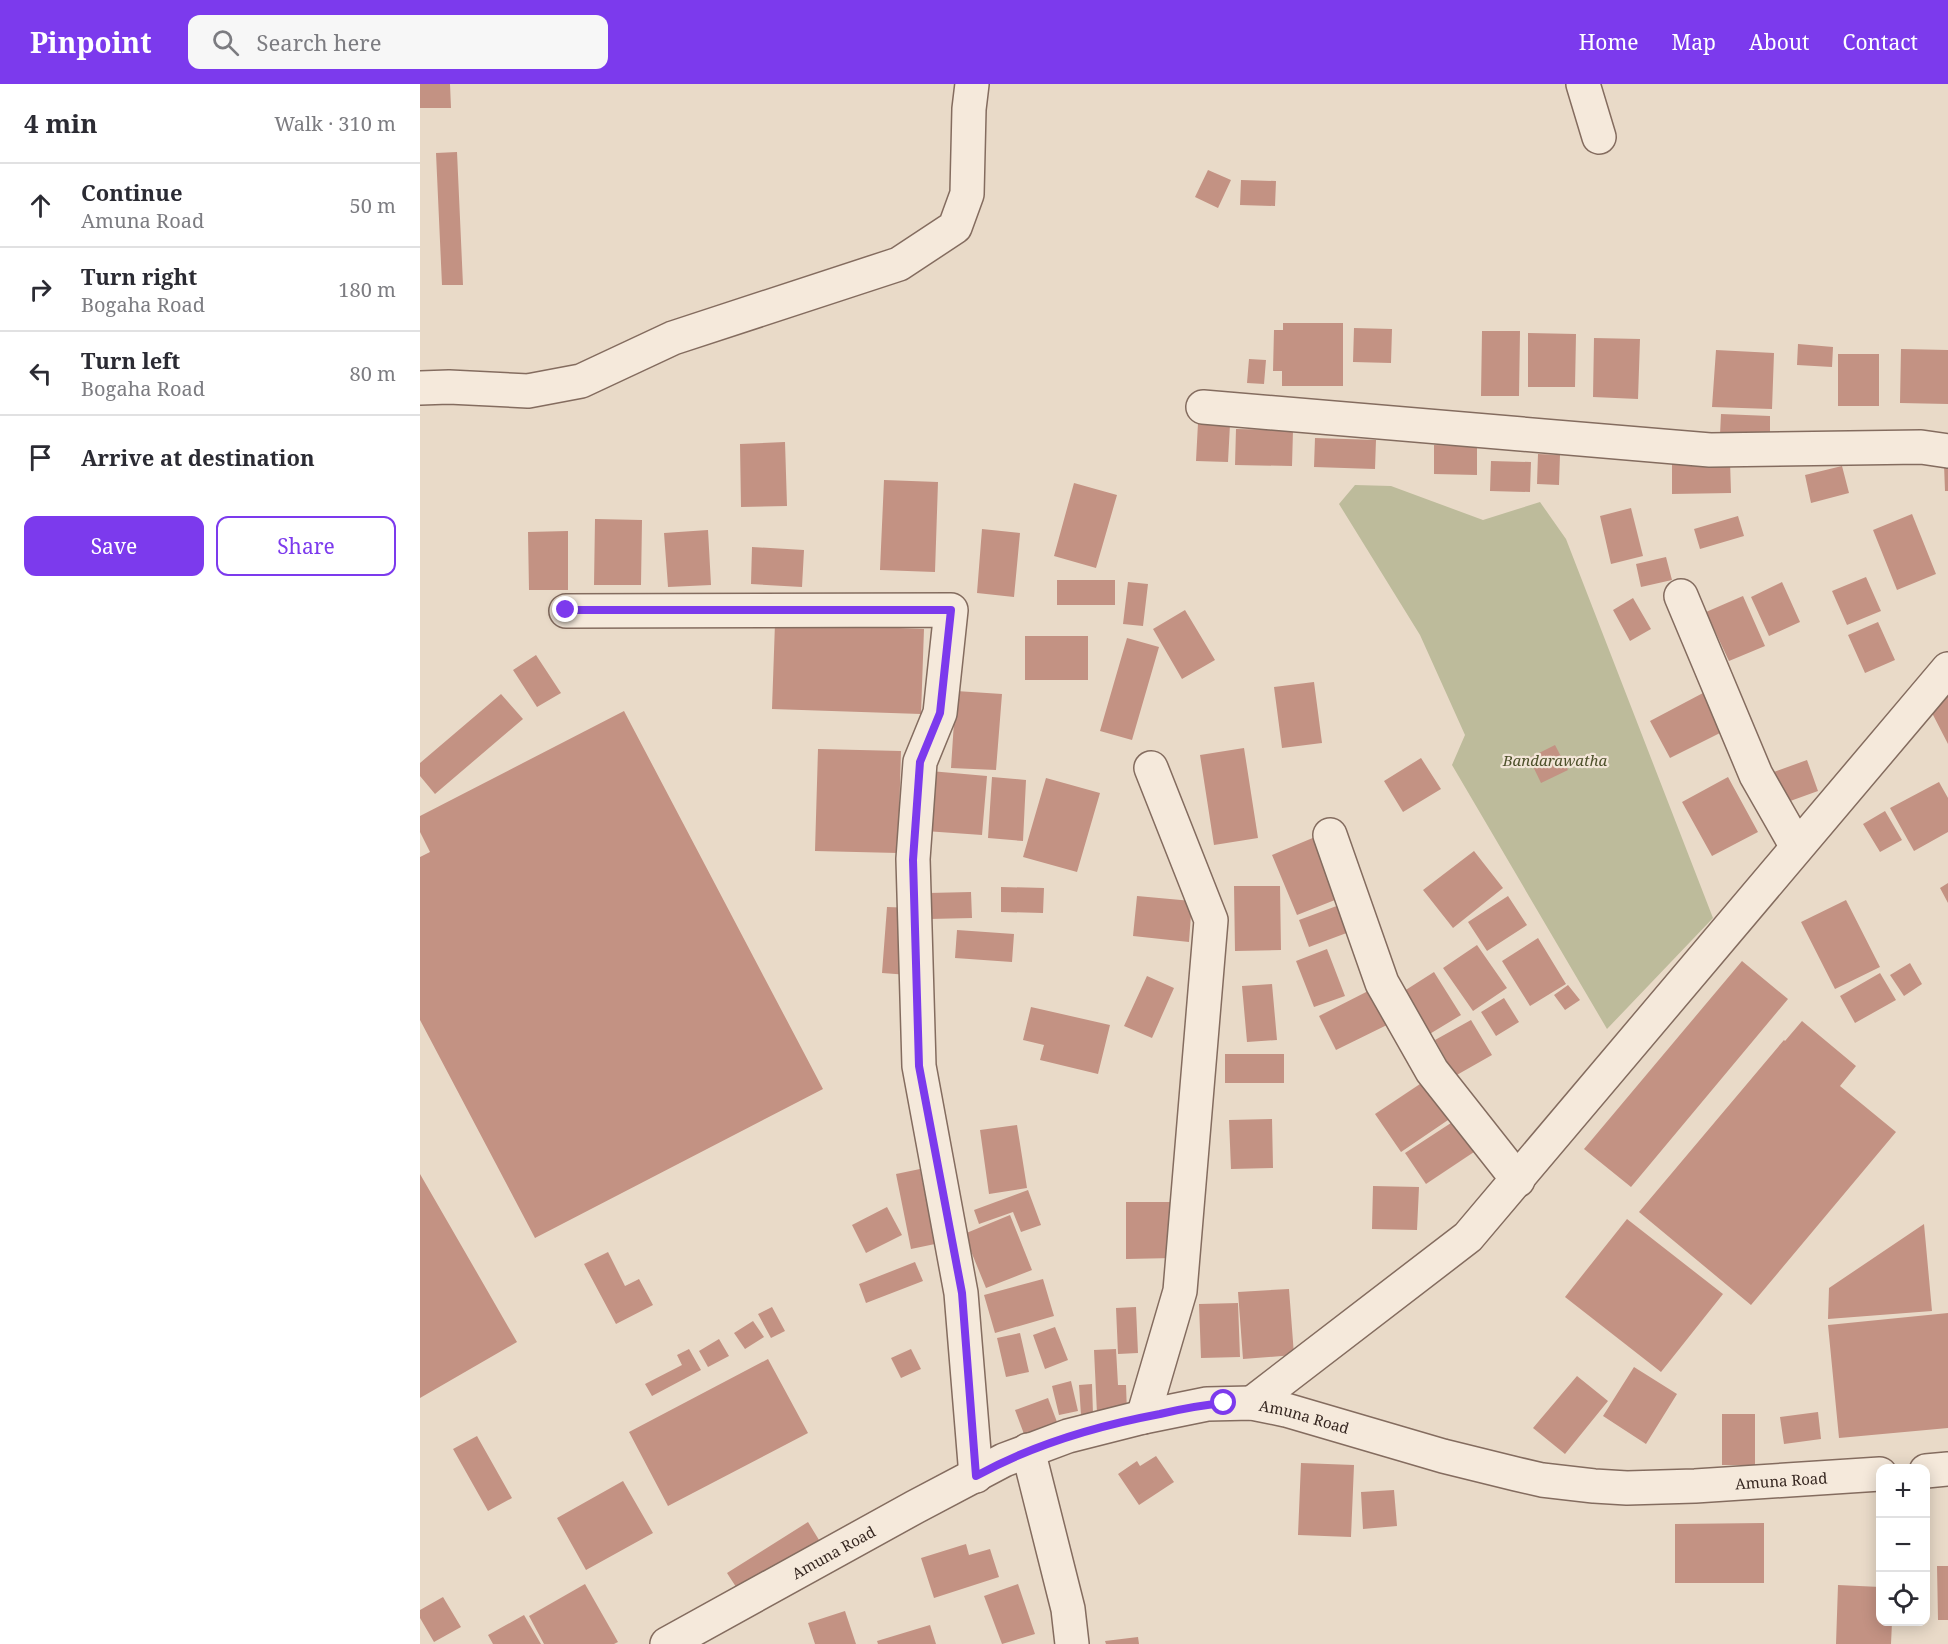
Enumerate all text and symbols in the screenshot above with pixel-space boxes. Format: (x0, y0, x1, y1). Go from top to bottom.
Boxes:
search box (188, 15, 608, 69)
text: Pinpoint (30, 23, 152, 61)
icon: search (209, 26, 242, 59)
text: Search here (257, 27, 381, 57)
text: Home (1579, 28, 1639, 56)
text: Map (1672, 28, 1716, 56)
text: About (1749, 28, 1810, 56)
text: Contact (1843, 28, 1918, 56)
text: 4 min (24, 105, 98, 141)
text: Walk · 310 m (274, 110, 396, 137)
text: Continue (81, 177, 183, 207)
icon: ahead (24, 189, 57, 222)
text: 50 m (350, 192, 396, 219)
text: Amuna Road (81, 207, 204, 234)
text: Turn right (81, 261, 197, 291)
icon: right (24, 273, 57, 306)
text: 180 m (338, 276, 396, 303)
text: Bogaha Road (81, 291, 205, 318)
text: Turn left (81, 345, 180, 375)
icon: left (24, 357, 57, 390)
text: 80 m (350, 360, 396, 387)
text: Bogaha Road (81, 375, 205, 402)
icon: arrive (24, 441, 57, 474)
text: Arrive at destination (81, 442, 315, 472)
button: Save (24, 516, 204, 576)
button: Share (216, 516, 396, 576)
route end (552, 596, 578, 622)
park label: Bandarawatha (1502, 750, 1608, 770)
route start (1210, 1389, 1236, 1415)
street label: Amuna Road (1258, 1395, 1352, 1438)
map controls (1876, 1464, 1930, 1626)
button: + (1876, 1464, 1930, 1518)
street label: Amuna Road (1734, 1467, 1828, 1493)
button: − (1876, 1518, 1930, 1572)
street label: Amuna Road (788, 1521, 879, 1583)
button: locate (1876, 1572, 1930, 1626)

